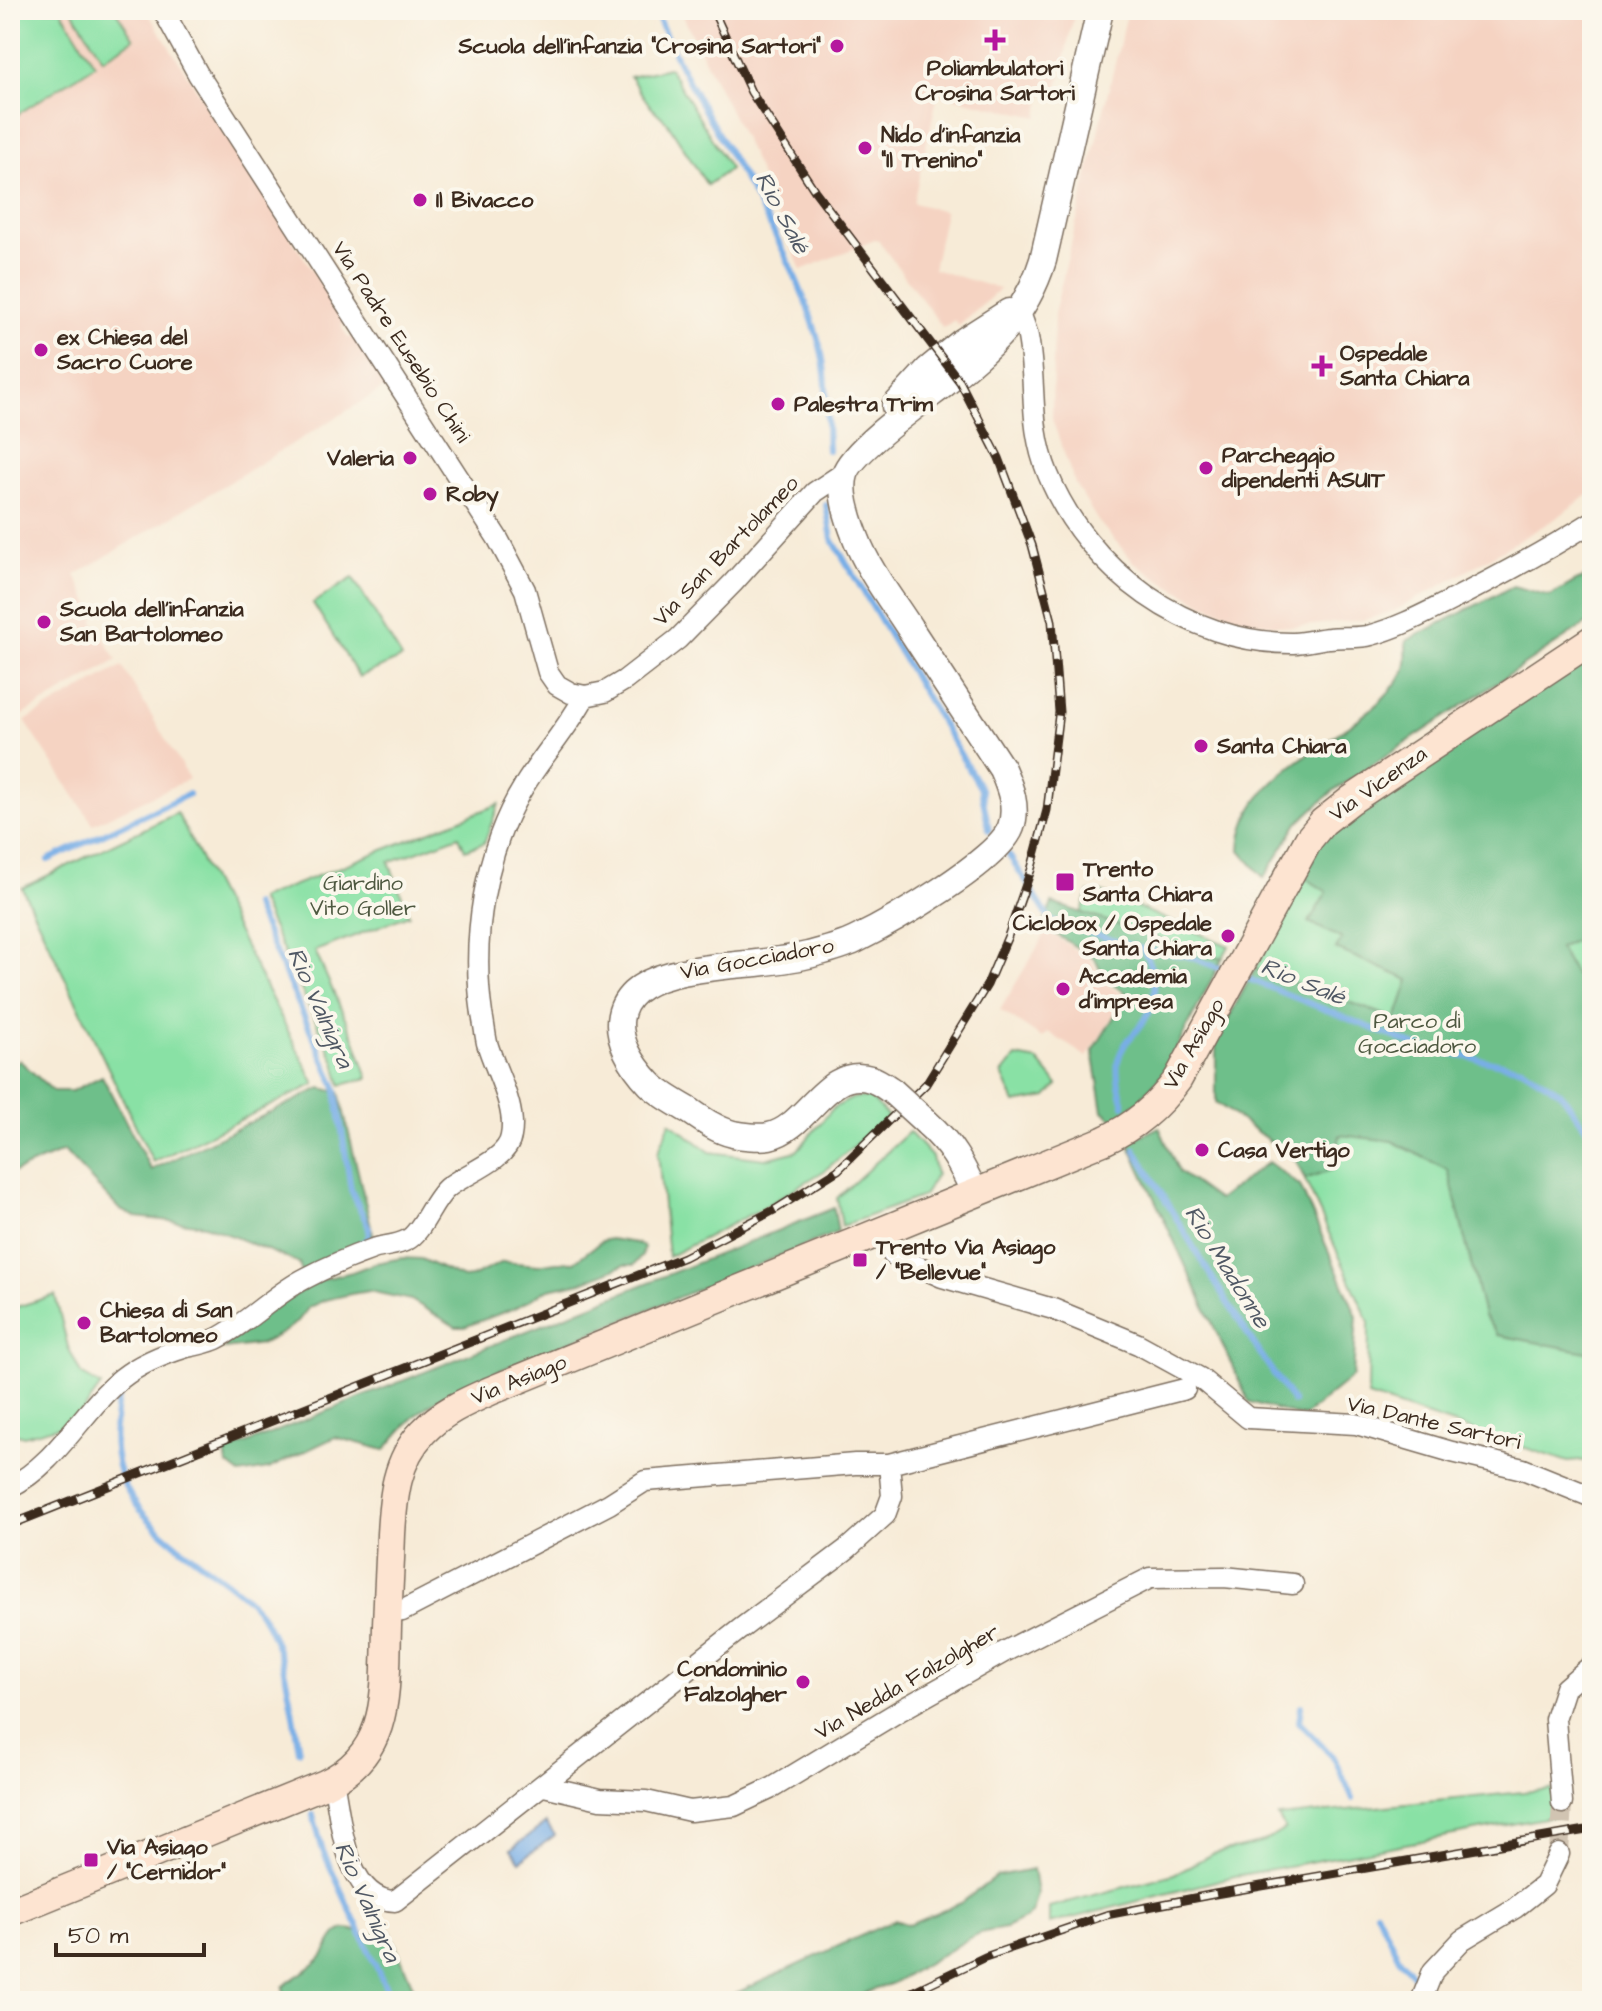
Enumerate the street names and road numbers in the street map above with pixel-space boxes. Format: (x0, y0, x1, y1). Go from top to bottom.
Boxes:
street label: Via Padre Eusebio Chini (324, 235, 478, 449)
street label: Via San Bartolameo (646, 468, 807, 633)
street label: Via Vicenza (1323, 739, 1433, 829)
street label: Via Gocciadoro (678, 930, 837, 988)
street label: Via Asiago (1155, 992, 1234, 1096)
street label: Via Asiago (467, 1347, 572, 1414)
street label: Via Dante Sartori (1344, 1388, 1524, 1458)
street label: Via Nedda Falzolgher (809, 1617, 1005, 1748)

